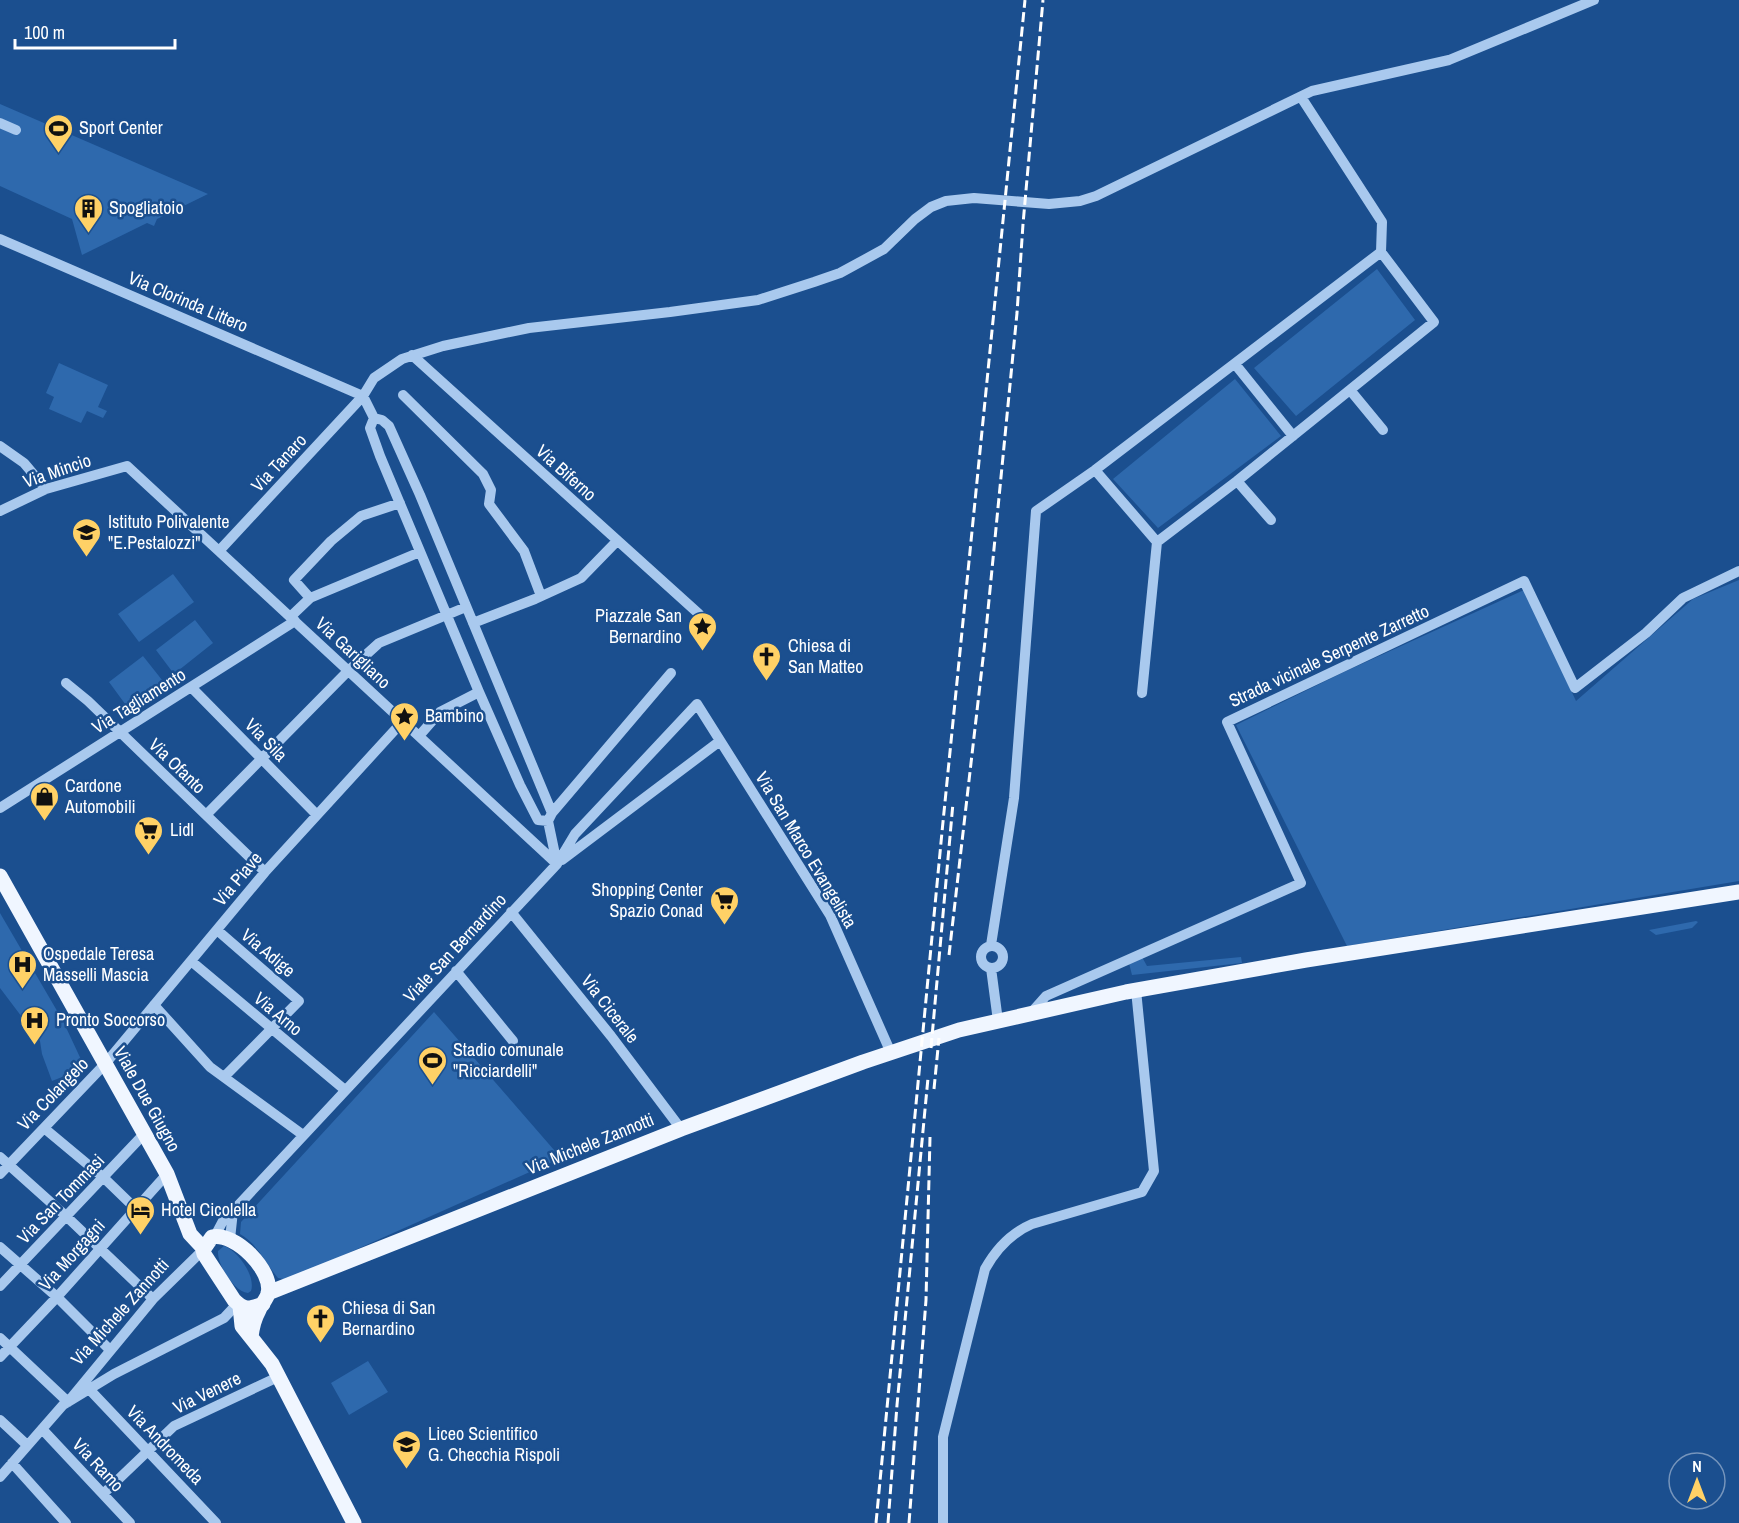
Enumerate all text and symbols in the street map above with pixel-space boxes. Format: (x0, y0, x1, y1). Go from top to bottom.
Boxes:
scale bar (15, 12, 176, 50)
text: 100 m (24, 20, 65, 45)
sports icon: Sport Center (42, 112, 74, 154)
place label: Sport Center (79, 115, 163, 140)
building icon: Spogliatoio (72, 192, 104, 234)
place label: Spogliatoio (109, 195, 184, 220)
street label: Via Clorinda Littero (125, 265, 252, 338)
street label: Via Tanaro (245, 428, 312, 497)
street label: Via Biferno (531, 439, 602, 507)
street label: Via Mincio (20, 447, 94, 494)
place label: Istituto Polivalente "E.Pestalozzi" (108, 509, 229, 555)
school or university icon: Istituto Polivalente "E.Pestalozzi" (71, 516, 103, 558)
street label: Strada vicinale Serpente Zarretto (1225, 598, 1433, 713)
place label: Piazzale San Bernardino (595, 603, 682, 649)
place icon: Piazzale San Bernardino (687, 610, 719, 652)
street label: Via Garigliano (310, 611, 397, 694)
place label: Chiesa di San Matteo (788, 633, 864, 679)
church icon: Chiesa di San Matteo (751, 640, 783, 682)
street label: Via Tagliamento (87, 662, 190, 739)
place icon: Bambino (388, 700, 420, 742)
place label: Bambino (425, 703, 484, 728)
street label: Via Sila (239, 712, 293, 767)
street label: Via Ofanto (143, 732, 211, 799)
street label: Via San Marco Evangelista (750, 767, 863, 933)
place label: Cardone Automobili (64, 773, 136, 819)
shop icon: Cardone Automobili (28, 780, 60, 822)
supermarket icon: Lidl (133, 814, 165, 856)
place label: Lidl (170, 817, 194, 842)
street label: Via Piave (208, 846, 268, 911)
place label: Shopping Center Spazio Conad (591, 877, 703, 923)
supermarket icon: Shopping Center Spazio Conad (708, 884, 740, 926)
street label: Viale San Bernardino (397, 888, 512, 1008)
street label: Via Adige (236, 923, 301, 983)
place label: Ospedale Teresa Masselli Mascia (43, 941, 154, 987)
hospital icon: Ospedale Teresa Masselli Mascia (6, 948, 38, 990)
street label: Via Cicerale (576, 969, 645, 1048)
street label: Via Arno (249, 986, 308, 1041)
hospital icon: Pronto Soccorso (19, 1004, 51, 1046)
place label: Pronto Soccorso (56, 1007, 165, 1032)
place label: Stadio comunale "Ricciardelli" (453, 1037, 564, 1083)
street label: Viale Due Giugno (108, 1041, 187, 1156)
sports icon: Stadio comunale "Ricciardelli" (416, 1044, 448, 1086)
street label: Via Colangelo (12, 1052, 94, 1136)
street label: Via Michele Zannotti (522, 1106, 658, 1181)
street label: Via San Tommasi (11, 1148, 110, 1249)
hotel icon: Hotel Cicolella (124, 1194, 156, 1236)
place label: Hotel Cicolella (161, 1197, 256, 1222)
street label: Via Morgagni (33, 1213, 110, 1296)
street label: Via Michele Zannotti (65, 1253, 174, 1371)
place label: Chiesa di San Bernardino (342, 1295, 436, 1341)
church icon: Chiesa di San Bernardino (305, 1302, 337, 1344)
street label: Via Venere (169, 1365, 245, 1420)
street label: Via Andromeda (121, 1399, 210, 1490)
place label: Liceo Scientifico G. Checchia Rispoli (428, 1421, 560, 1467)
school or university icon: Liceo Scientifico G. Checchia Rispoli (391, 1428, 423, 1470)
street label: Via Ramo (67, 1432, 130, 1497)
north arrow (1667, 1451, 1727, 1511)
text: N (1692, 1455, 1702, 1477)

